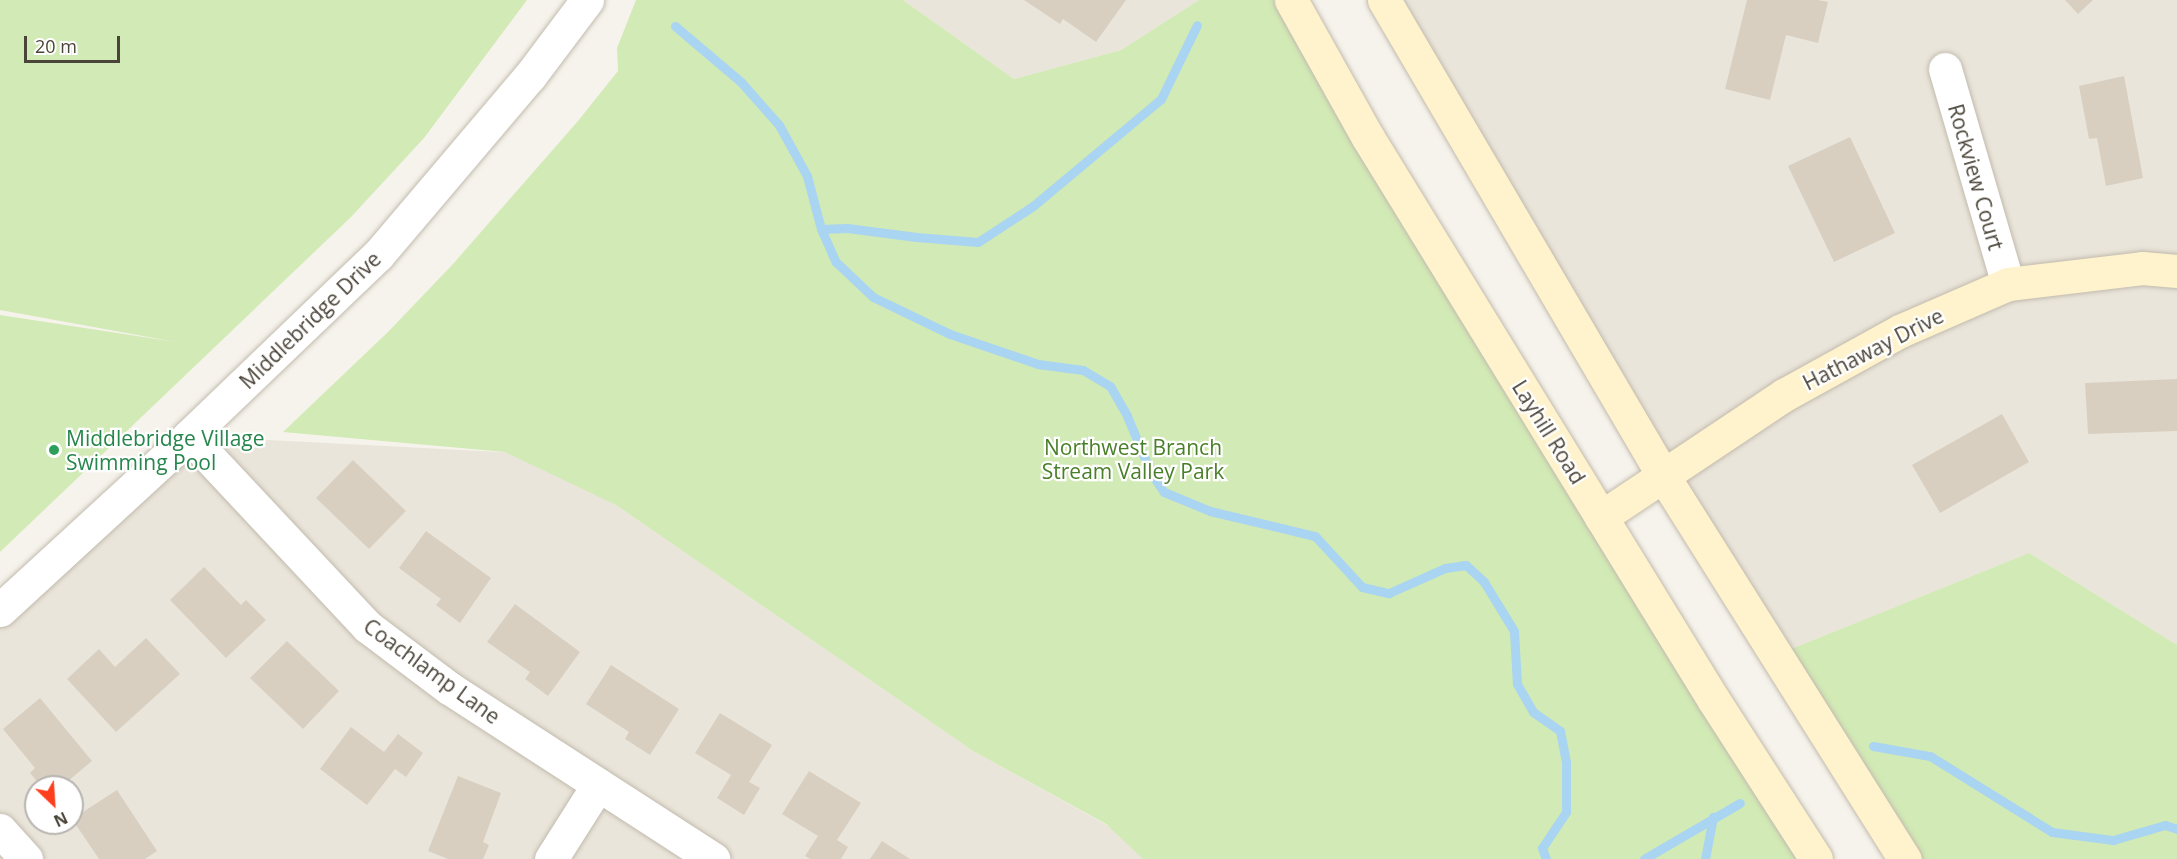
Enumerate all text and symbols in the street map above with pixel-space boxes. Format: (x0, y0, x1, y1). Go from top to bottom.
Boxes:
scale bar (27, 24, 123, 62)
text: 20 m (35, 34, 77, 58)
street label: Rockview Court (1943, 101, 2009, 253)
street label: Middlebridge Drive (234, 246, 386, 394)
street label: Hathaway Drive (1798, 303, 1948, 395)
street label: Layhill Road (1507, 376, 1591, 488)
place label: Middlebridge Village Swimming Pool (66, 425, 264, 475)
park label: Northwest Branch Stream Valley Park (1042, 434, 1224, 484)
marker: Middlebridge Village Swimming Pool (47, 443, 61, 457)
street label: Coachlamp Lane (359, 613, 505, 729)
north arrow (24, 775, 84, 835)
text: N (50, 807, 71, 832)

